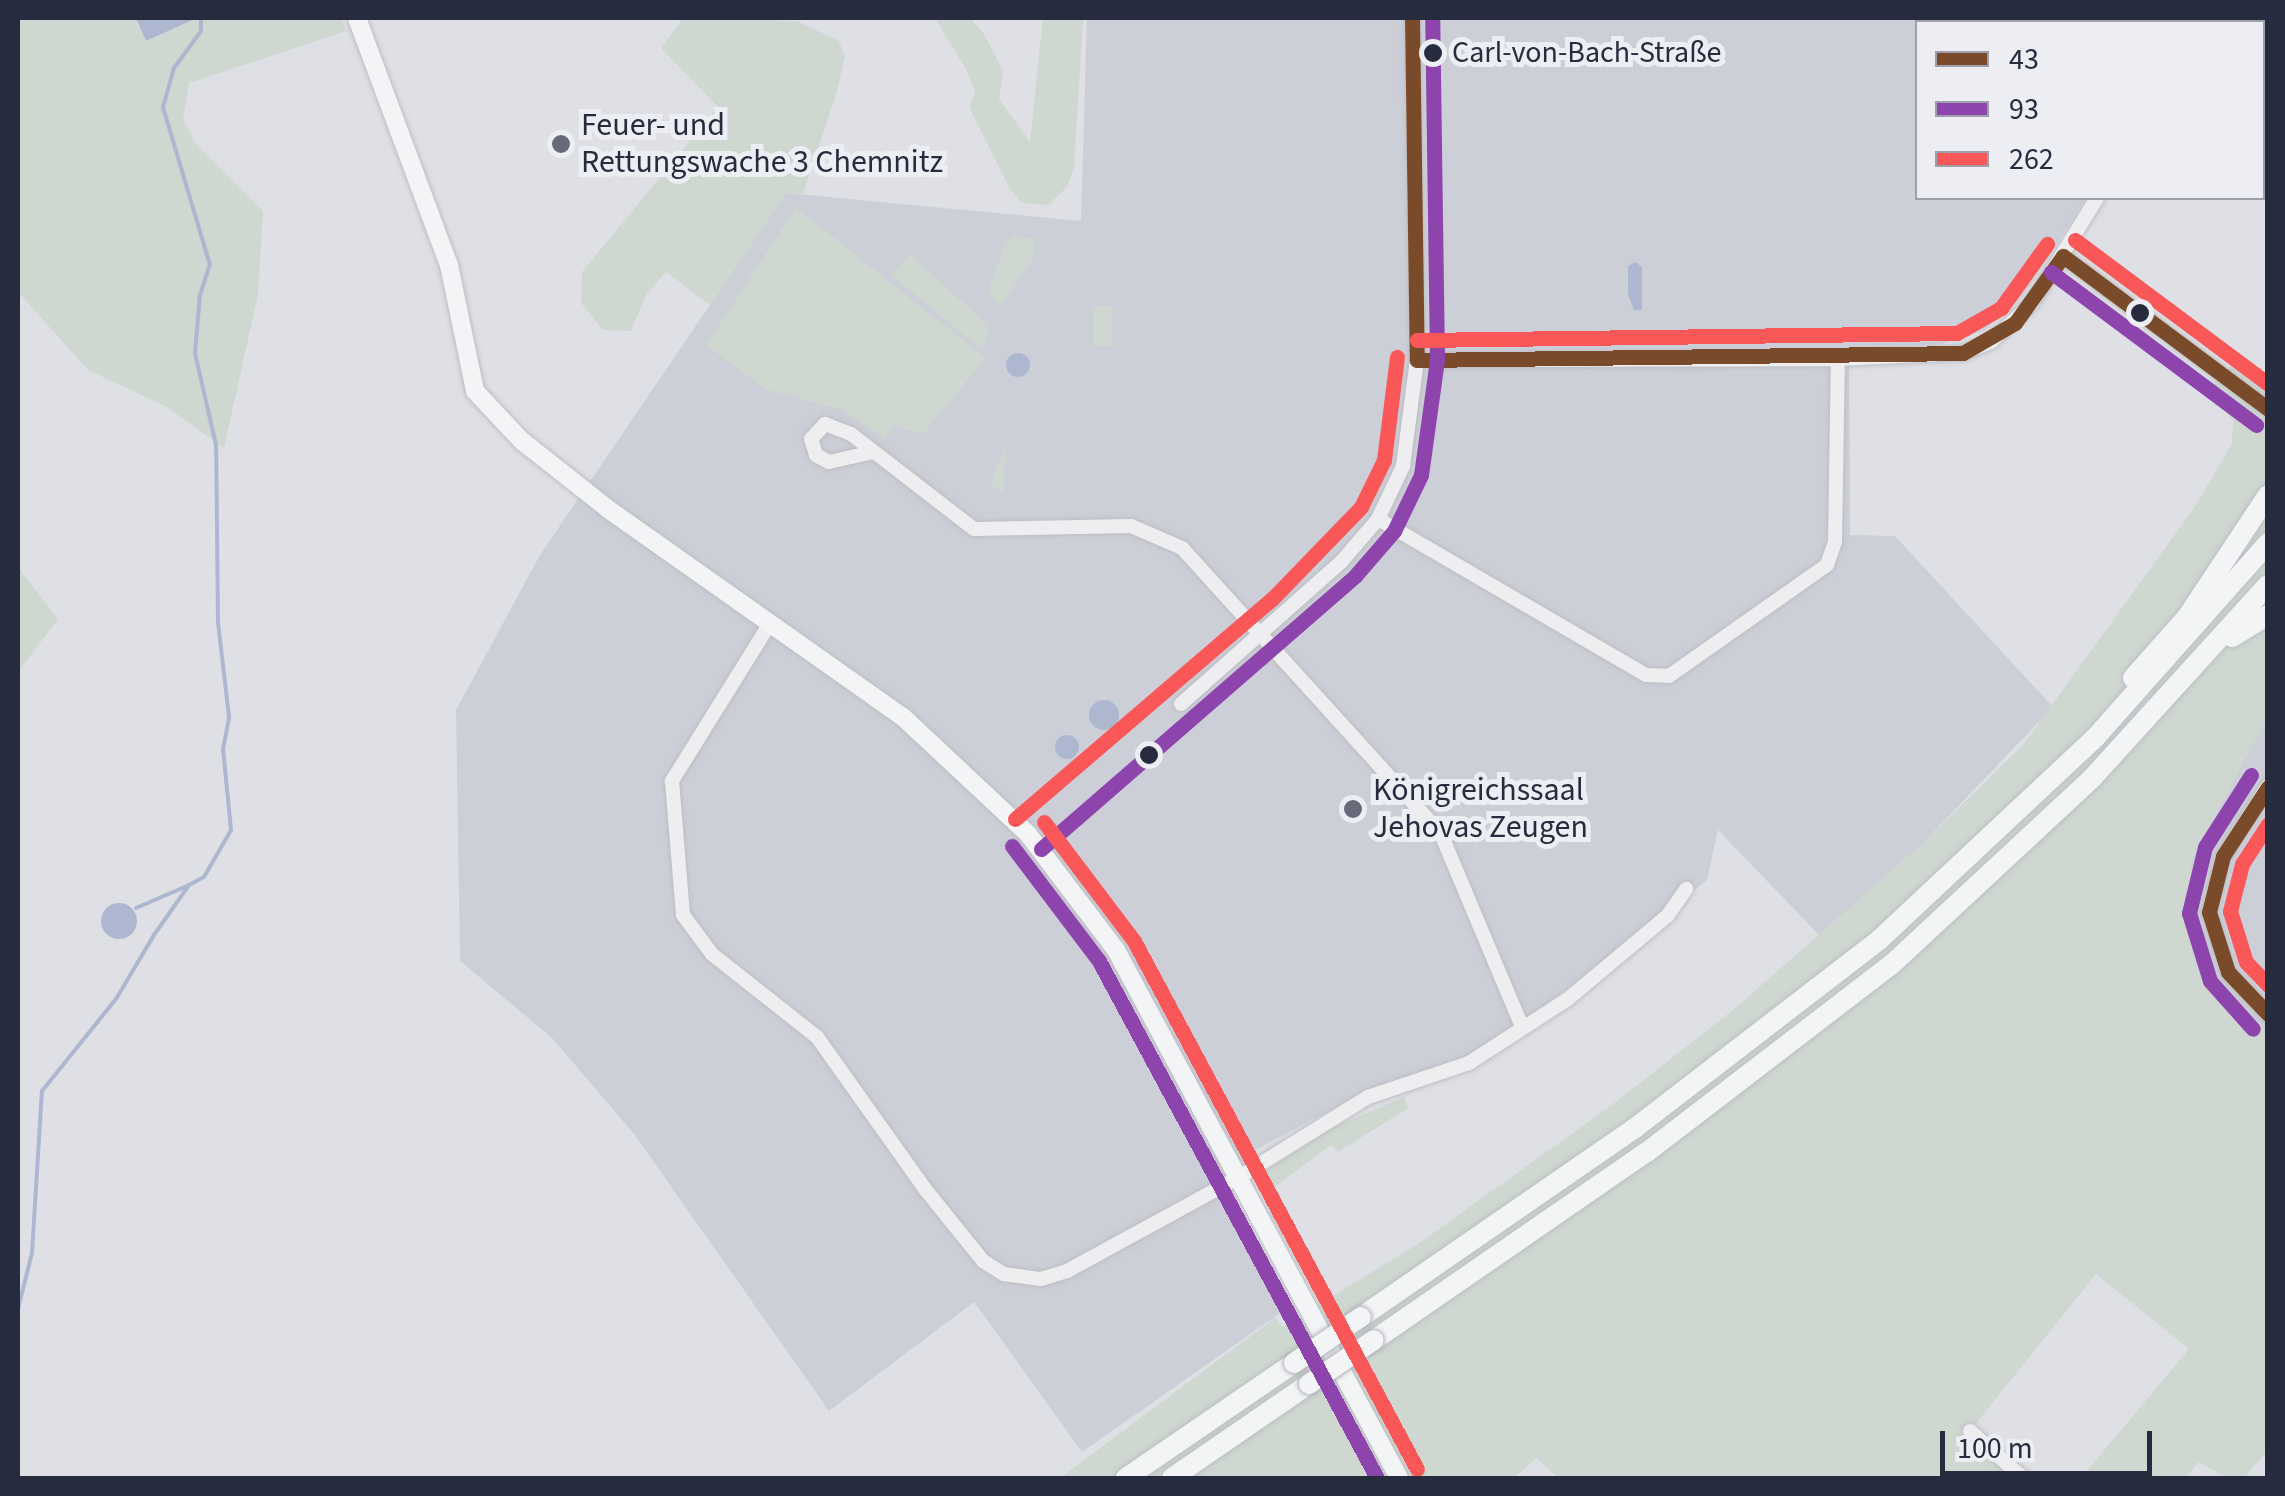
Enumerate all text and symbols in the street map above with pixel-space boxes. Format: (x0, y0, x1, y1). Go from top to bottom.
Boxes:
legend (1915, 20, 2265, 200)
place label: Carl-von-Bach-Straße (1452, 35, 1721, 71)
text: 43 (2009, 38, 2039, 81)
marker: Carl-von-Bach-Straße (1423, 43, 1443, 63)
text: 93 (2009, 88, 2039, 131)
place label: Feuer- und Rettungswache 3 Chemnitz (581, 107, 943, 182)
marker: Feuer- und Rettungswache 3 Chemnitz (550, 133, 572, 155)
text: 262 (2009, 138, 2054, 181)
unlabelled marker (2130, 303, 2150, 323)
unlabelled marker (1139, 745, 1159, 765)
place label: Königreichssaal Jehovas Zeugen (1373, 772, 1588, 847)
marker: Königreichssaal Jehovas Zeugen (1342, 798, 1364, 820)
scale bar (1945, 1411, 2158, 1473)
text: 100 m (1957, 1427, 2033, 1470)

